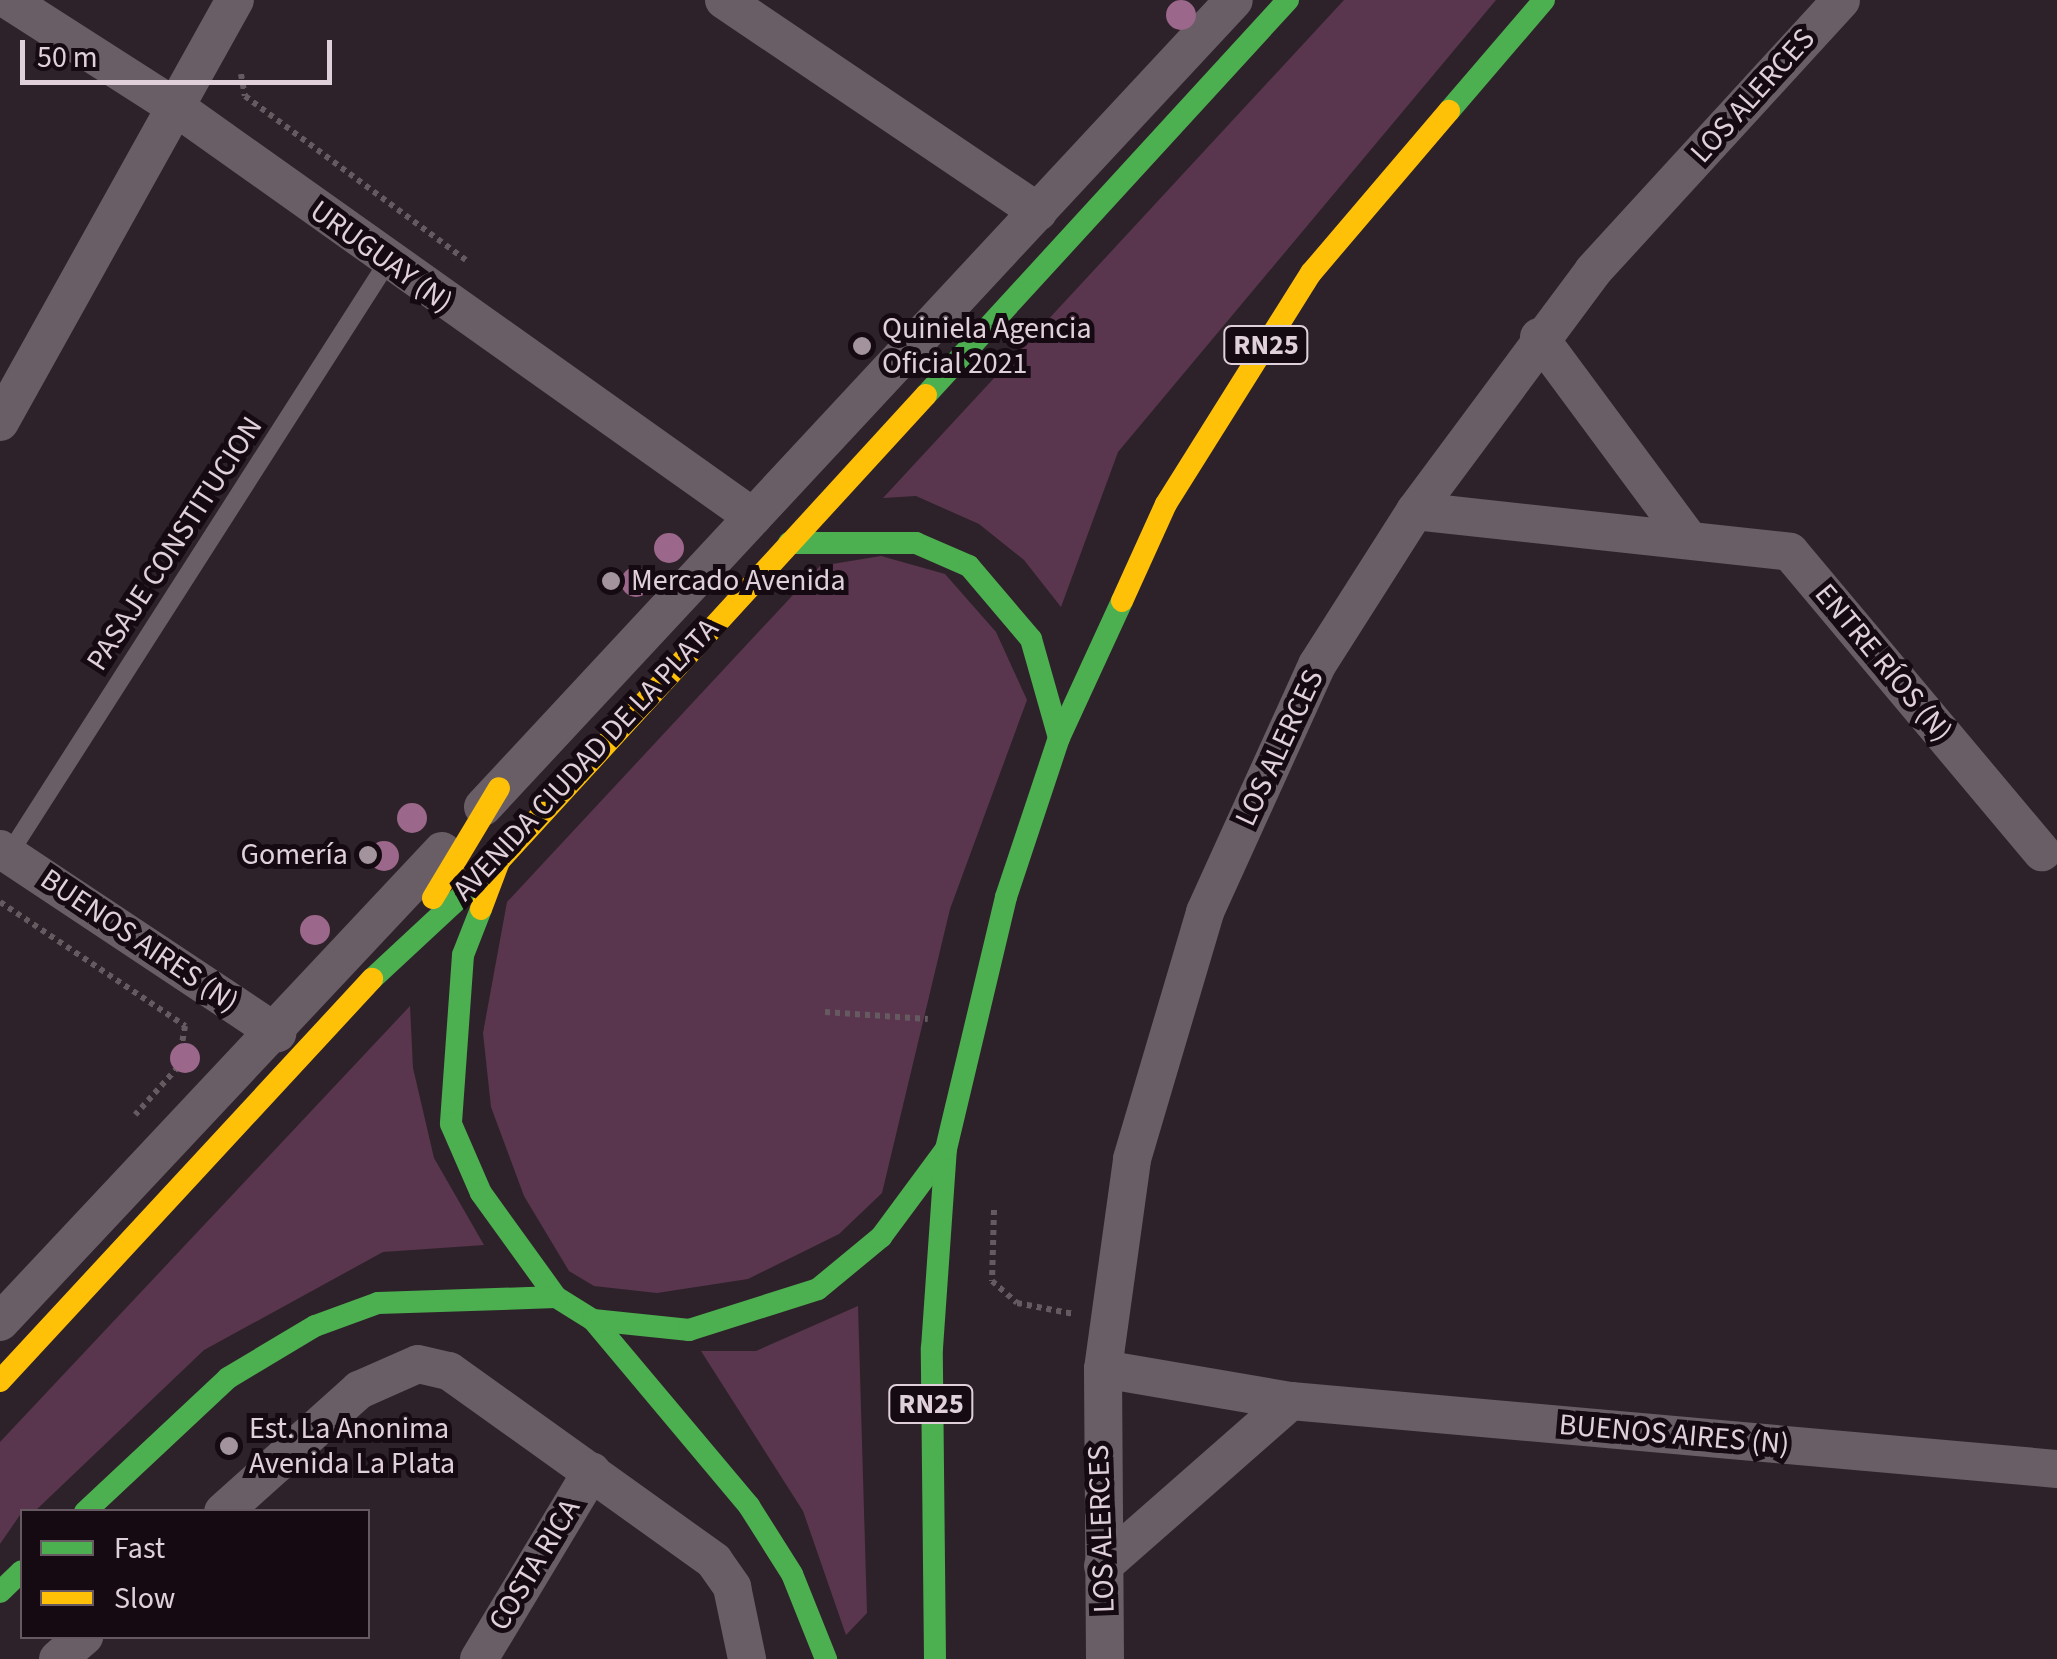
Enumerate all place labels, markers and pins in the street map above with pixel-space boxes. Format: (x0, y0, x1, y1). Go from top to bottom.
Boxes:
place label: Quiniela Agencia Oficial 2021 (882, 311, 1092, 382)
marker: Quiniela Agencia Oficial 2021 (851, 335, 873, 357)
place label: Mercado Avenida (631, 563, 846, 599)
marker: Mercado Avenida (600, 570, 622, 592)
place label: Gomería (241, 837, 348, 873)
marker: Gomería (357, 844, 379, 866)
place label: Est. La Anonima Avenida La Plata (249, 1411, 455, 1482)
marker: Est. La Anonima Avenida La Plata (218, 1435, 240, 1457)

